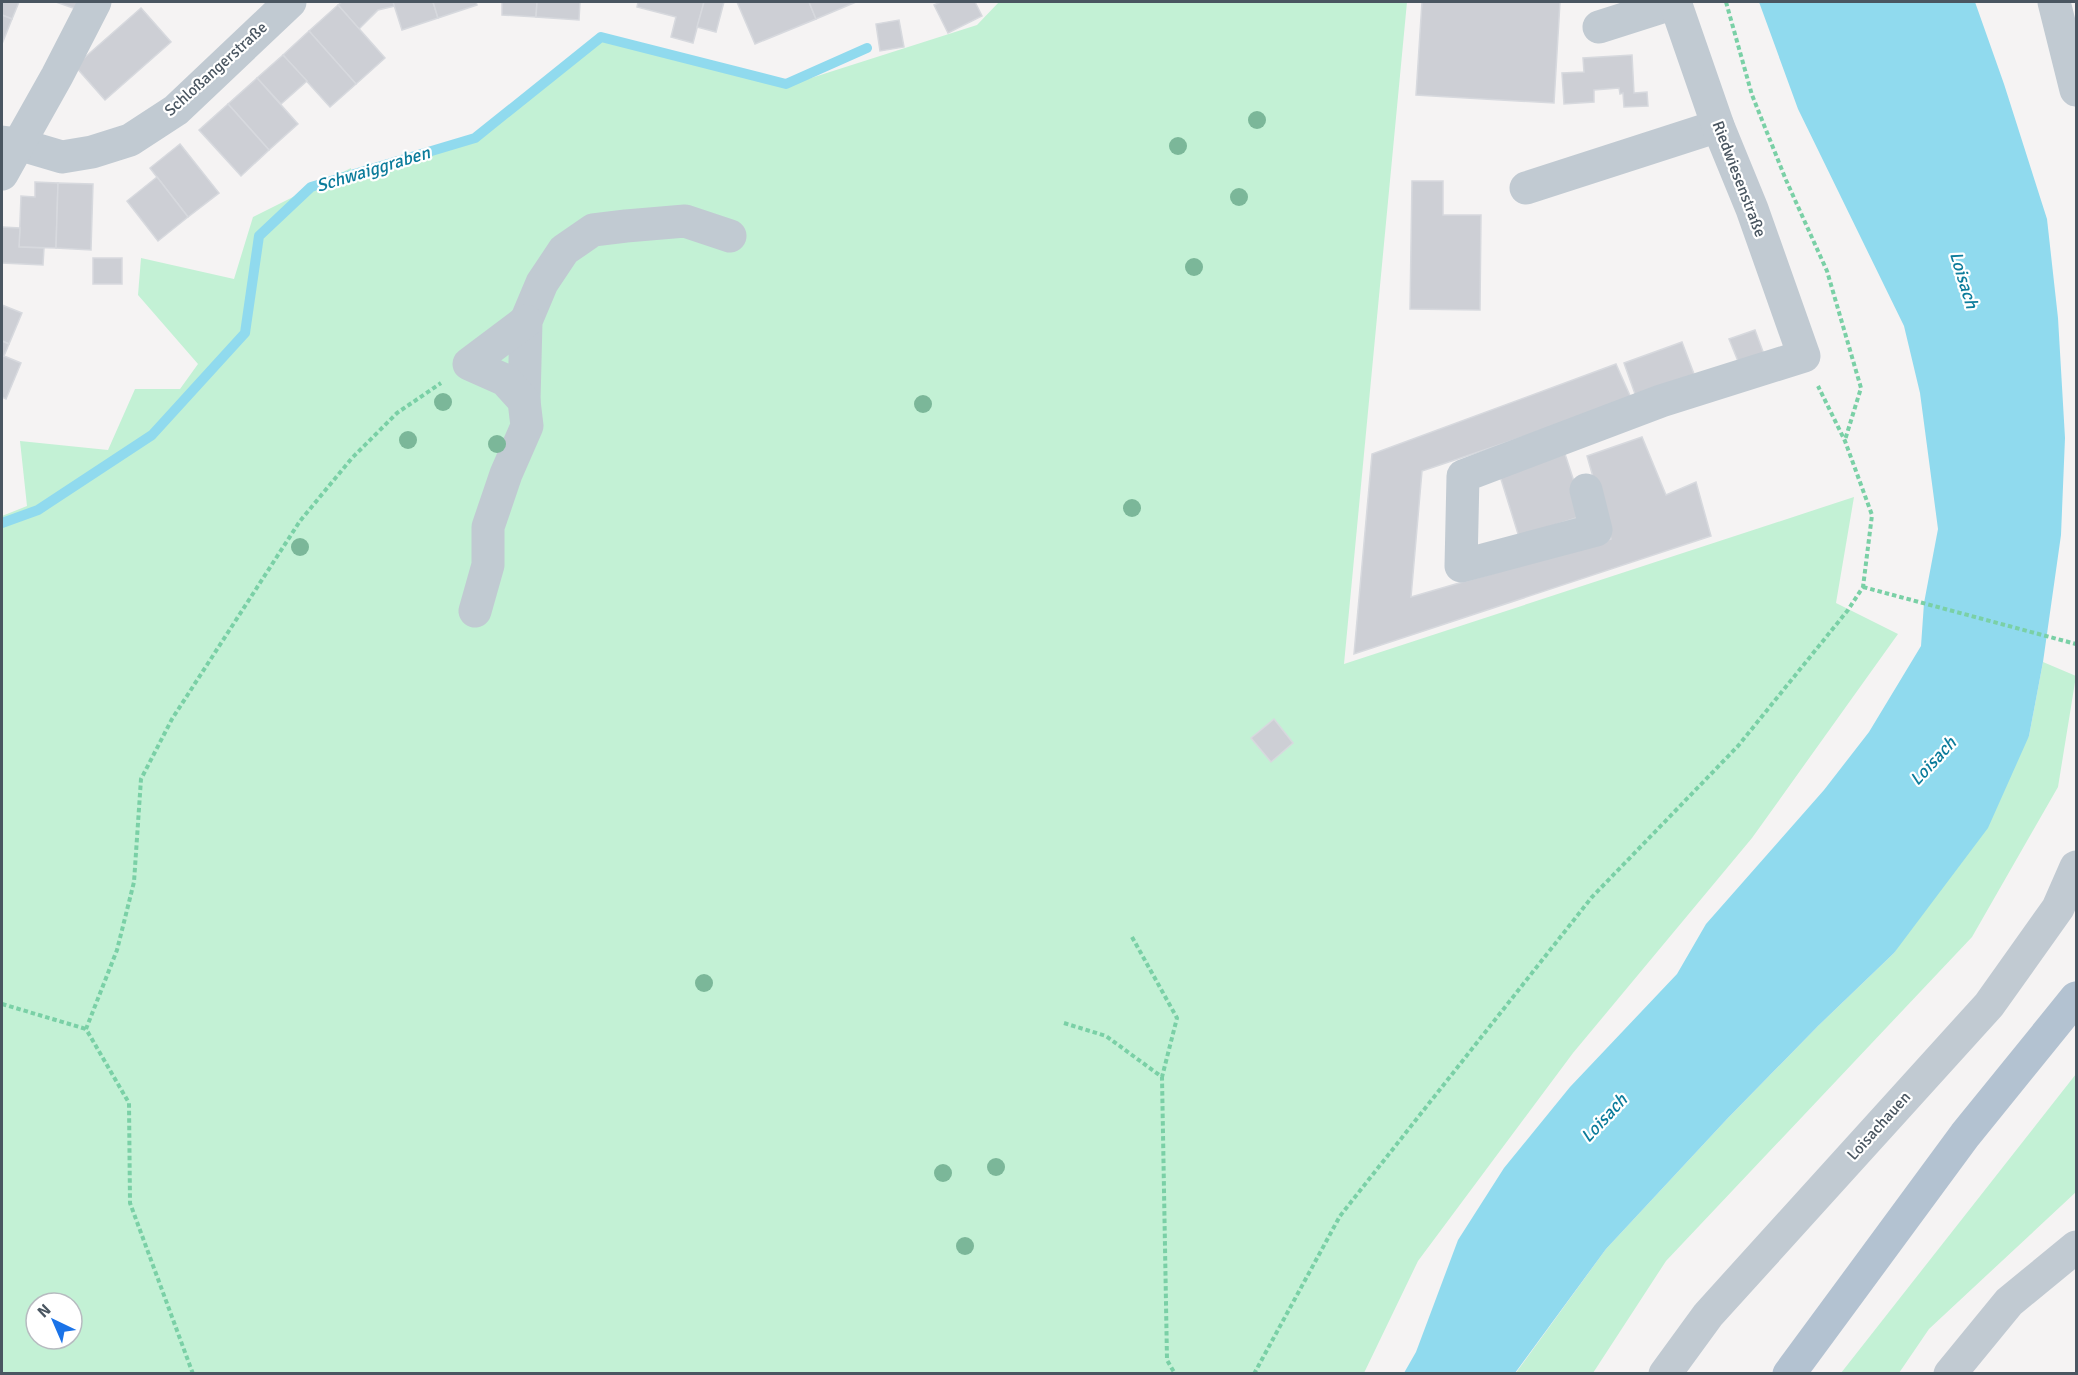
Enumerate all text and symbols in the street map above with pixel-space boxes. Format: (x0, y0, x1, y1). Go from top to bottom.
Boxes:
street label: Schloßangerstraße (160, 18, 272, 120)
street label: Riedwiesenstraße (1708, 118, 1770, 240)
water label: Schwaiggraben (313, 141, 434, 197)
water label: Loisach (1945, 249, 1983, 312)
water label: Loisach (1905, 731, 1962, 790)
water label: Loisach (1576, 1088, 1633, 1147)
street label: Loisachauen (1843, 1088, 1915, 1164)
north arrow (24, 1291, 84, 1351)
text: N (33, 1300, 55, 1322)

